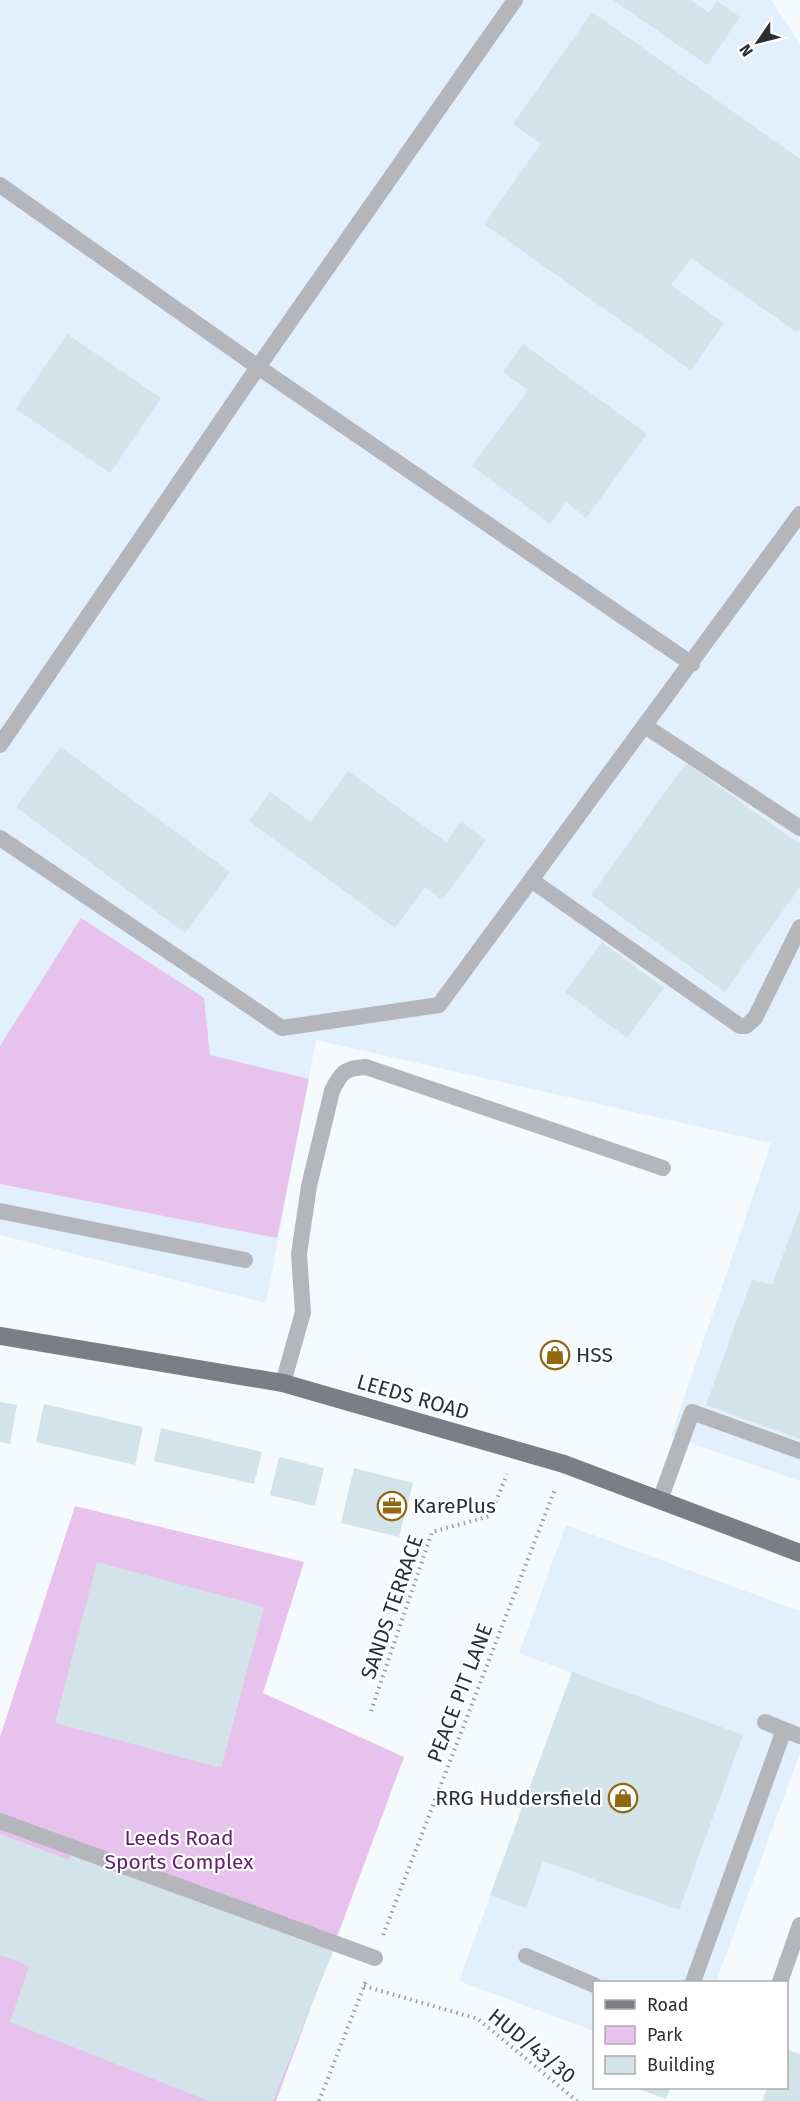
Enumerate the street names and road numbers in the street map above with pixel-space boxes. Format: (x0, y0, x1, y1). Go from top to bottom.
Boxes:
street label: LEEDS ROAD (354, 1369, 472, 1425)
street label: SANDS TERRACE (355, 1532, 429, 1682)
street label: PEACE PIT LANE (422, 1620, 498, 1766)
street label: HUD/43/30 (483, 2003, 581, 2089)

